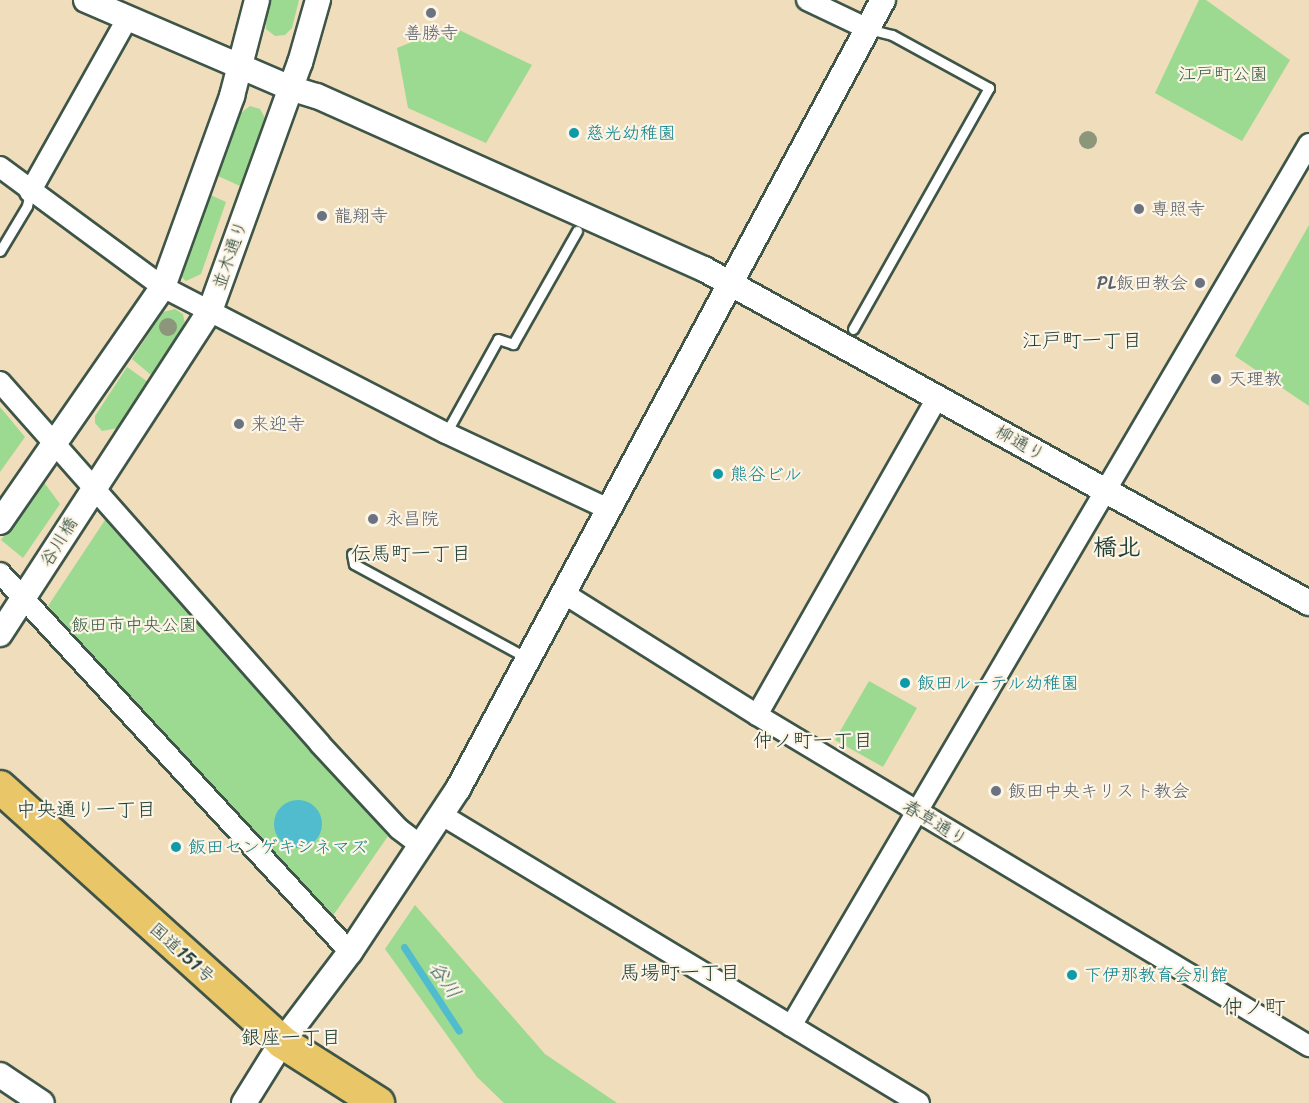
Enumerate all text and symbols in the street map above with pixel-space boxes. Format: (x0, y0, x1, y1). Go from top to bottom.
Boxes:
marker: 善勝寺 (424, 6, 438, 20)
place label: 善勝寺 (404, 22, 458, 44)
park label: 江戸町公園 (1178, 63, 1268, 85)
place label: 慈光幼稚園 (586, 122, 676, 144)
marker: 慈光幼稚園 (567, 126, 581, 140)
place label: 専照寺 (1151, 198, 1205, 220)
marker: 専照寺 (1132, 202, 1146, 216)
place label: 龍翔寺 (334, 205, 388, 227)
marker: 龍翔寺 (315, 209, 329, 223)
street label: 並木通り (208, 217, 252, 293)
place label: PL飯田教会 (1097, 272, 1188, 294)
marker: PL飯田教会 (1193, 276, 1207, 290)
district label: 江戸町一丁目 (1022, 328, 1142, 352)
place label: 天理教 (1228, 368, 1282, 390)
marker: 天理教 (1209, 372, 1223, 386)
place label: 来迎寺 (251, 413, 305, 435)
marker: 来迎寺 (232, 417, 246, 431)
street label: 柳通り (991, 420, 1049, 466)
place label: 熊谷ビル (730, 463, 802, 485)
marker: 熊谷ビル (711, 467, 725, 481)
place label: 永昌院 (385, 508, 439, 530)
marker: 永昌院 (366, 512, 380, 526)
street label: 谷川橋 (36, 513, 82, 571)
district label: 橋北 (1093, 534, 1141, 562)
district label: 伝馬町一丁目 (351, 541, 471, 565)
park label: 飯田市中央公園 (71, 614, 197, 636)
place label: 飯田ルーテル幼稚園 (917, 672, 1080, 694)
marker: 飯田ルーテル幼稚園 (898, 676, 912, 690)
district label: 仲ノ町一丁目 (753, 728, 873, 752)
place label: 飯田中央キリスト教会 (1008, 780, 1188, 802)
marker: 飯田中央キリスト教会 (989, 784, 1003, 798)
street label: 春草通り (899, 795, 971, 851)
district label: 中央通り一丁目 (16, 797, 156, 821)
place label: 飯田センゲキシネマズ (188, 836, 368, 858)
marker: 飯田センゲキシネマズ (169, 840, 183, 854)
street label: 国道151号 (145, 918, 219, 988)
water label: 谷川 (424, 957, 466, 1003)
district label: 馬場町一丁目 (620, 960, 740, 984)
place label: 下伊那教育会別館 (1084, 964, 1228, 986)
marker: 下伊那教育会別館 (1065, 968, 1079, 982)
district label: 仲ノ町 (1223, 994, 1285, 1020)
district label: 銀座一丁目 (241, 1025, 341, 1049)

